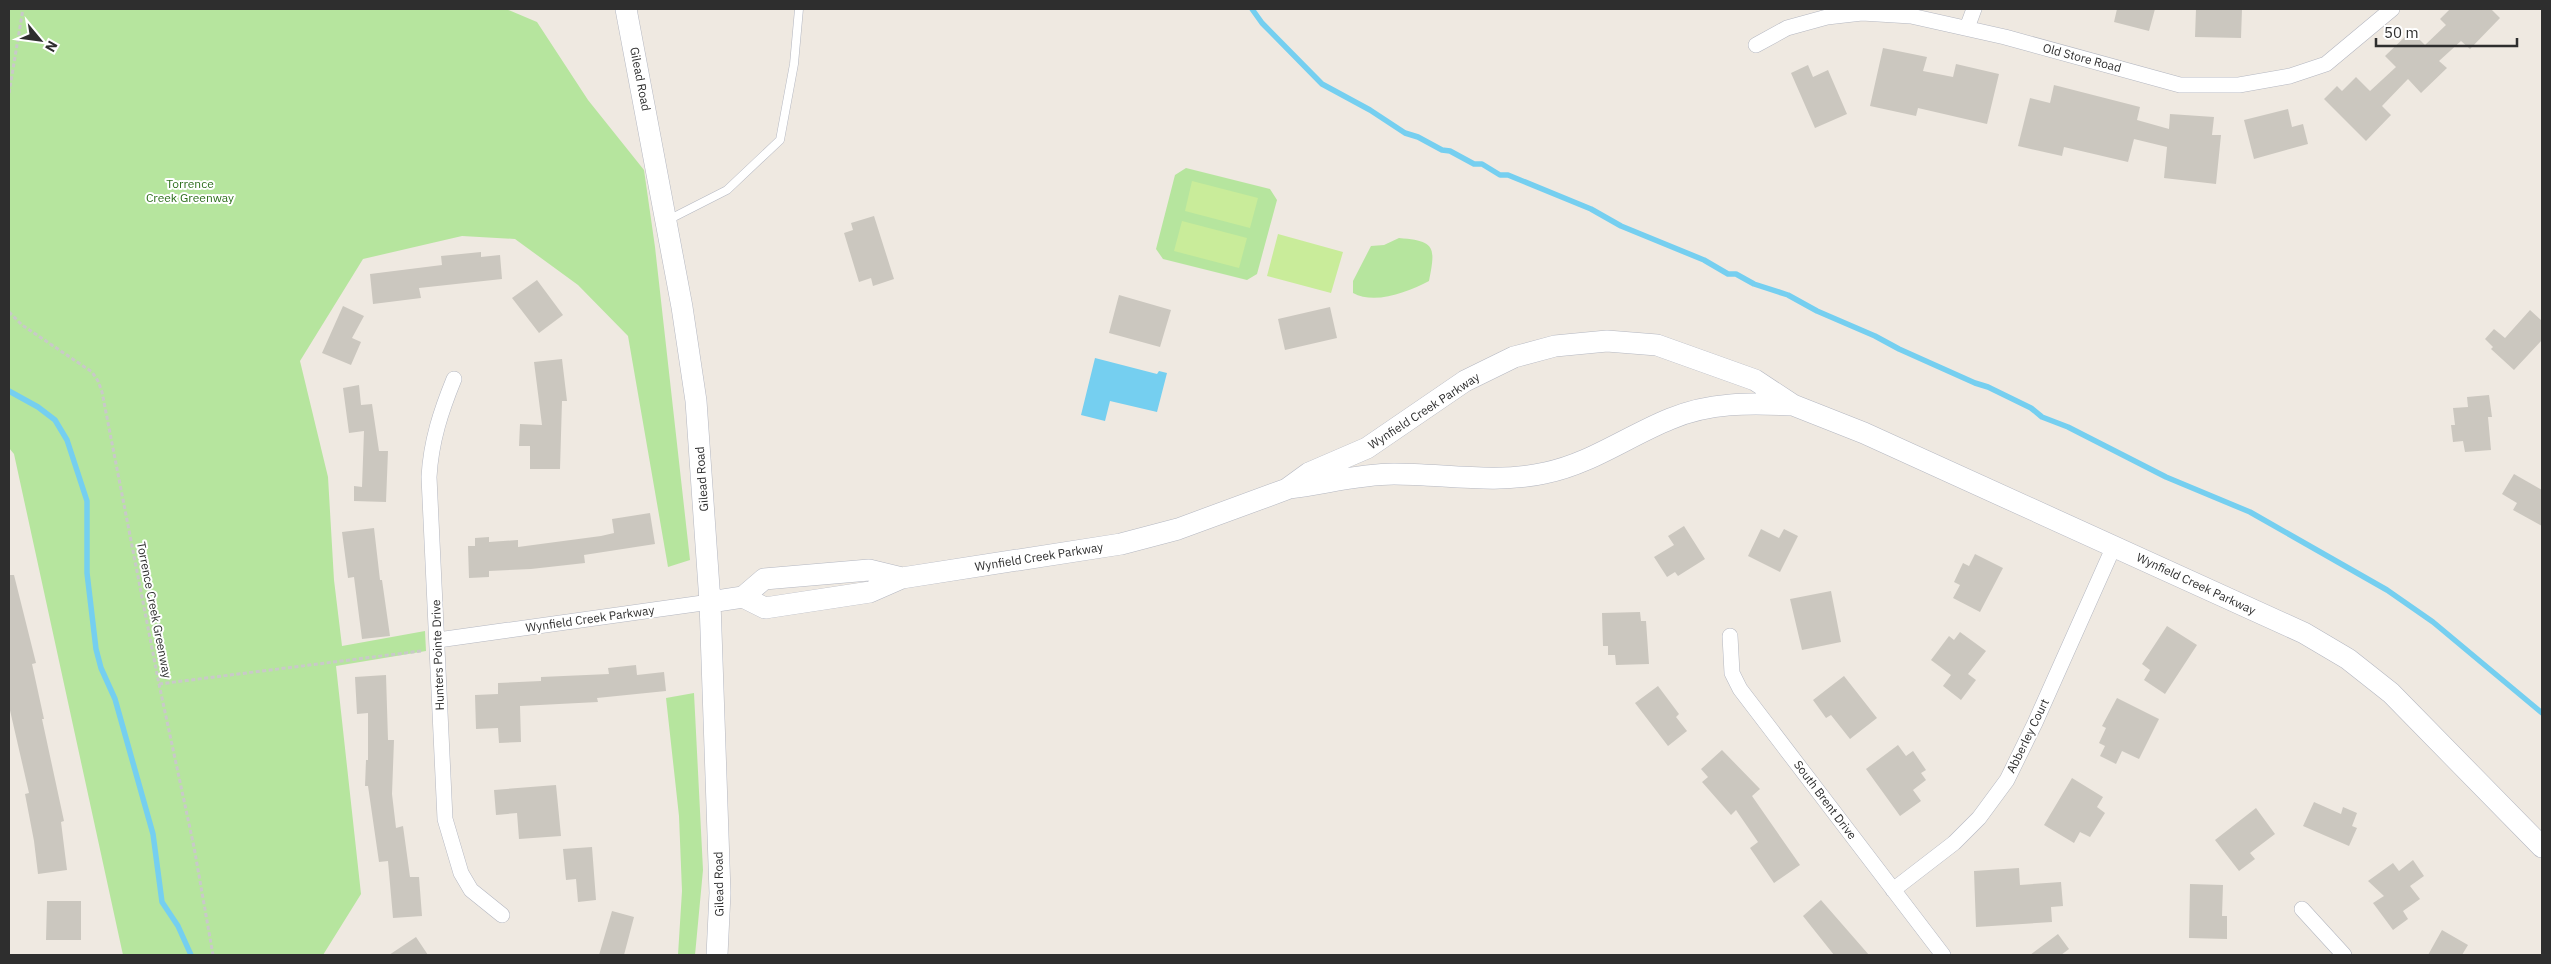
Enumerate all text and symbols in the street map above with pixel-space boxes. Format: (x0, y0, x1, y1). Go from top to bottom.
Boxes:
north arrow (15, 15, 65, 65)
scale bar (2376, 15, 2517, 47)
text: 50 m (2384, 23, 2419, 42)
text: N (41, 38, 62, 55)
street label: Old Store Road (2041, 40, 2123, 75)
street label: Gilead Road (627, 46, 654, 112)
park label: Torrence Creek Greenway (146, 176, 234, 205)
street label: Wynfield Creek Parkway (1365, 369, 1482, 452)
street label: Gilead Road (692, 446, 711, 512)
street label: Wynfield Creek Parkway (974, 539, 1104, 574)
street label: Torrence Creek Greenway (134, 540, 175, 679)
street label: Wynfield Creek Parkway (2134, 549, 2258, 618)
street label: Hunters Pointe Drive (428, 599, 447, 711)
street label: Wynfield Creek Parkway (525, 602, 655, 635)
street label: Abberley Court (2003, 696, 2052, 775)
street label: South Brent Drive (1791, 757, 1860, 842)
street label: Gilead Road (710, 851, 727, 917)

